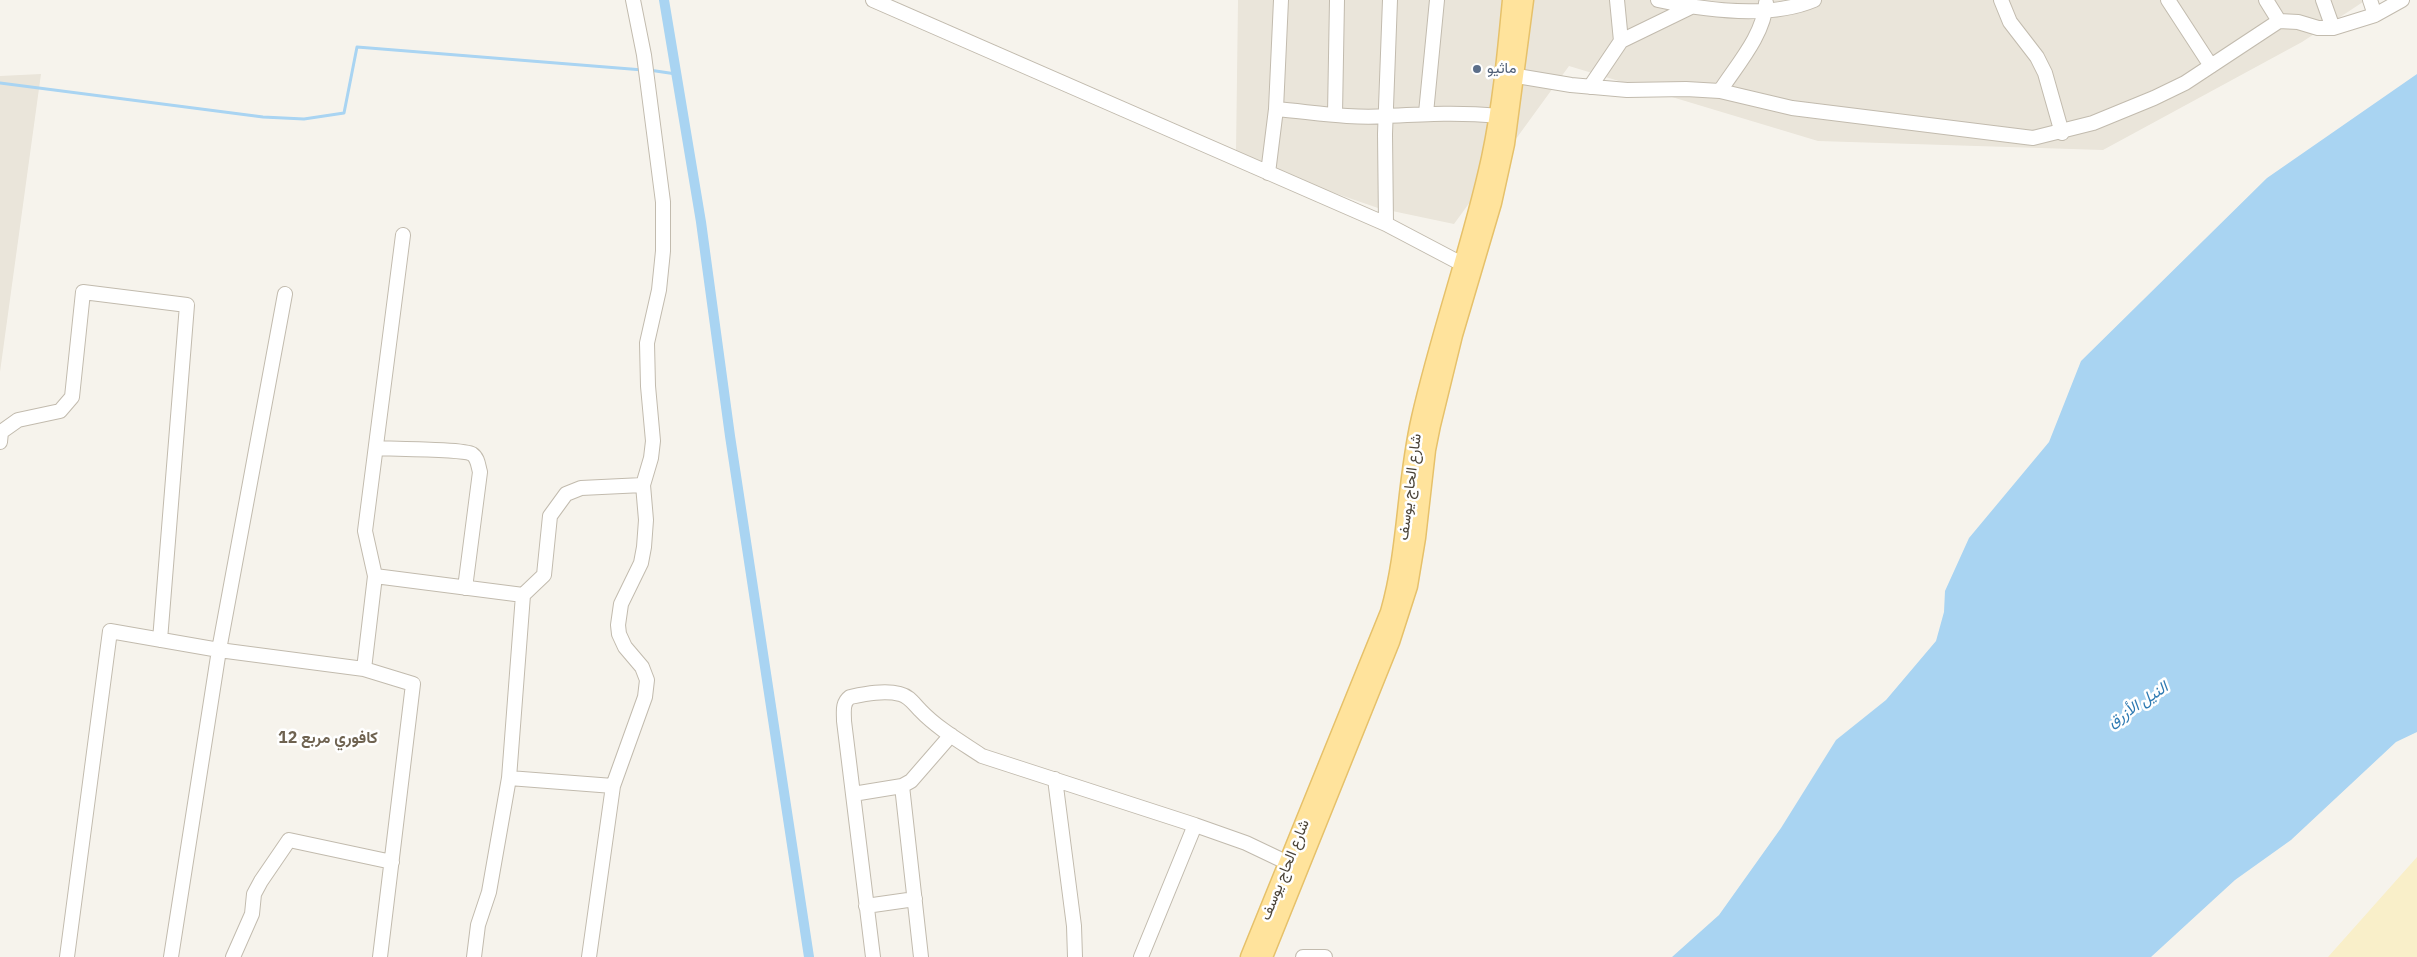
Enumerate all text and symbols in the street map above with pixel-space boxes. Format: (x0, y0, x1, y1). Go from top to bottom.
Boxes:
place label: ماثيو (1487, 60, 1516, 78)
marker: ماثيو (1471, 63, 1483, 75)
street label: شارع الحاج يوسف (1395, 433, 1425, 541)
water label: النيل الأزرق (2104, 678, 2172, 732)
district label: كافوري مربع 12 (278, 728, 378, 748)
street label: شارع الحاج يوسف (1257, 817, 1313, 923)

